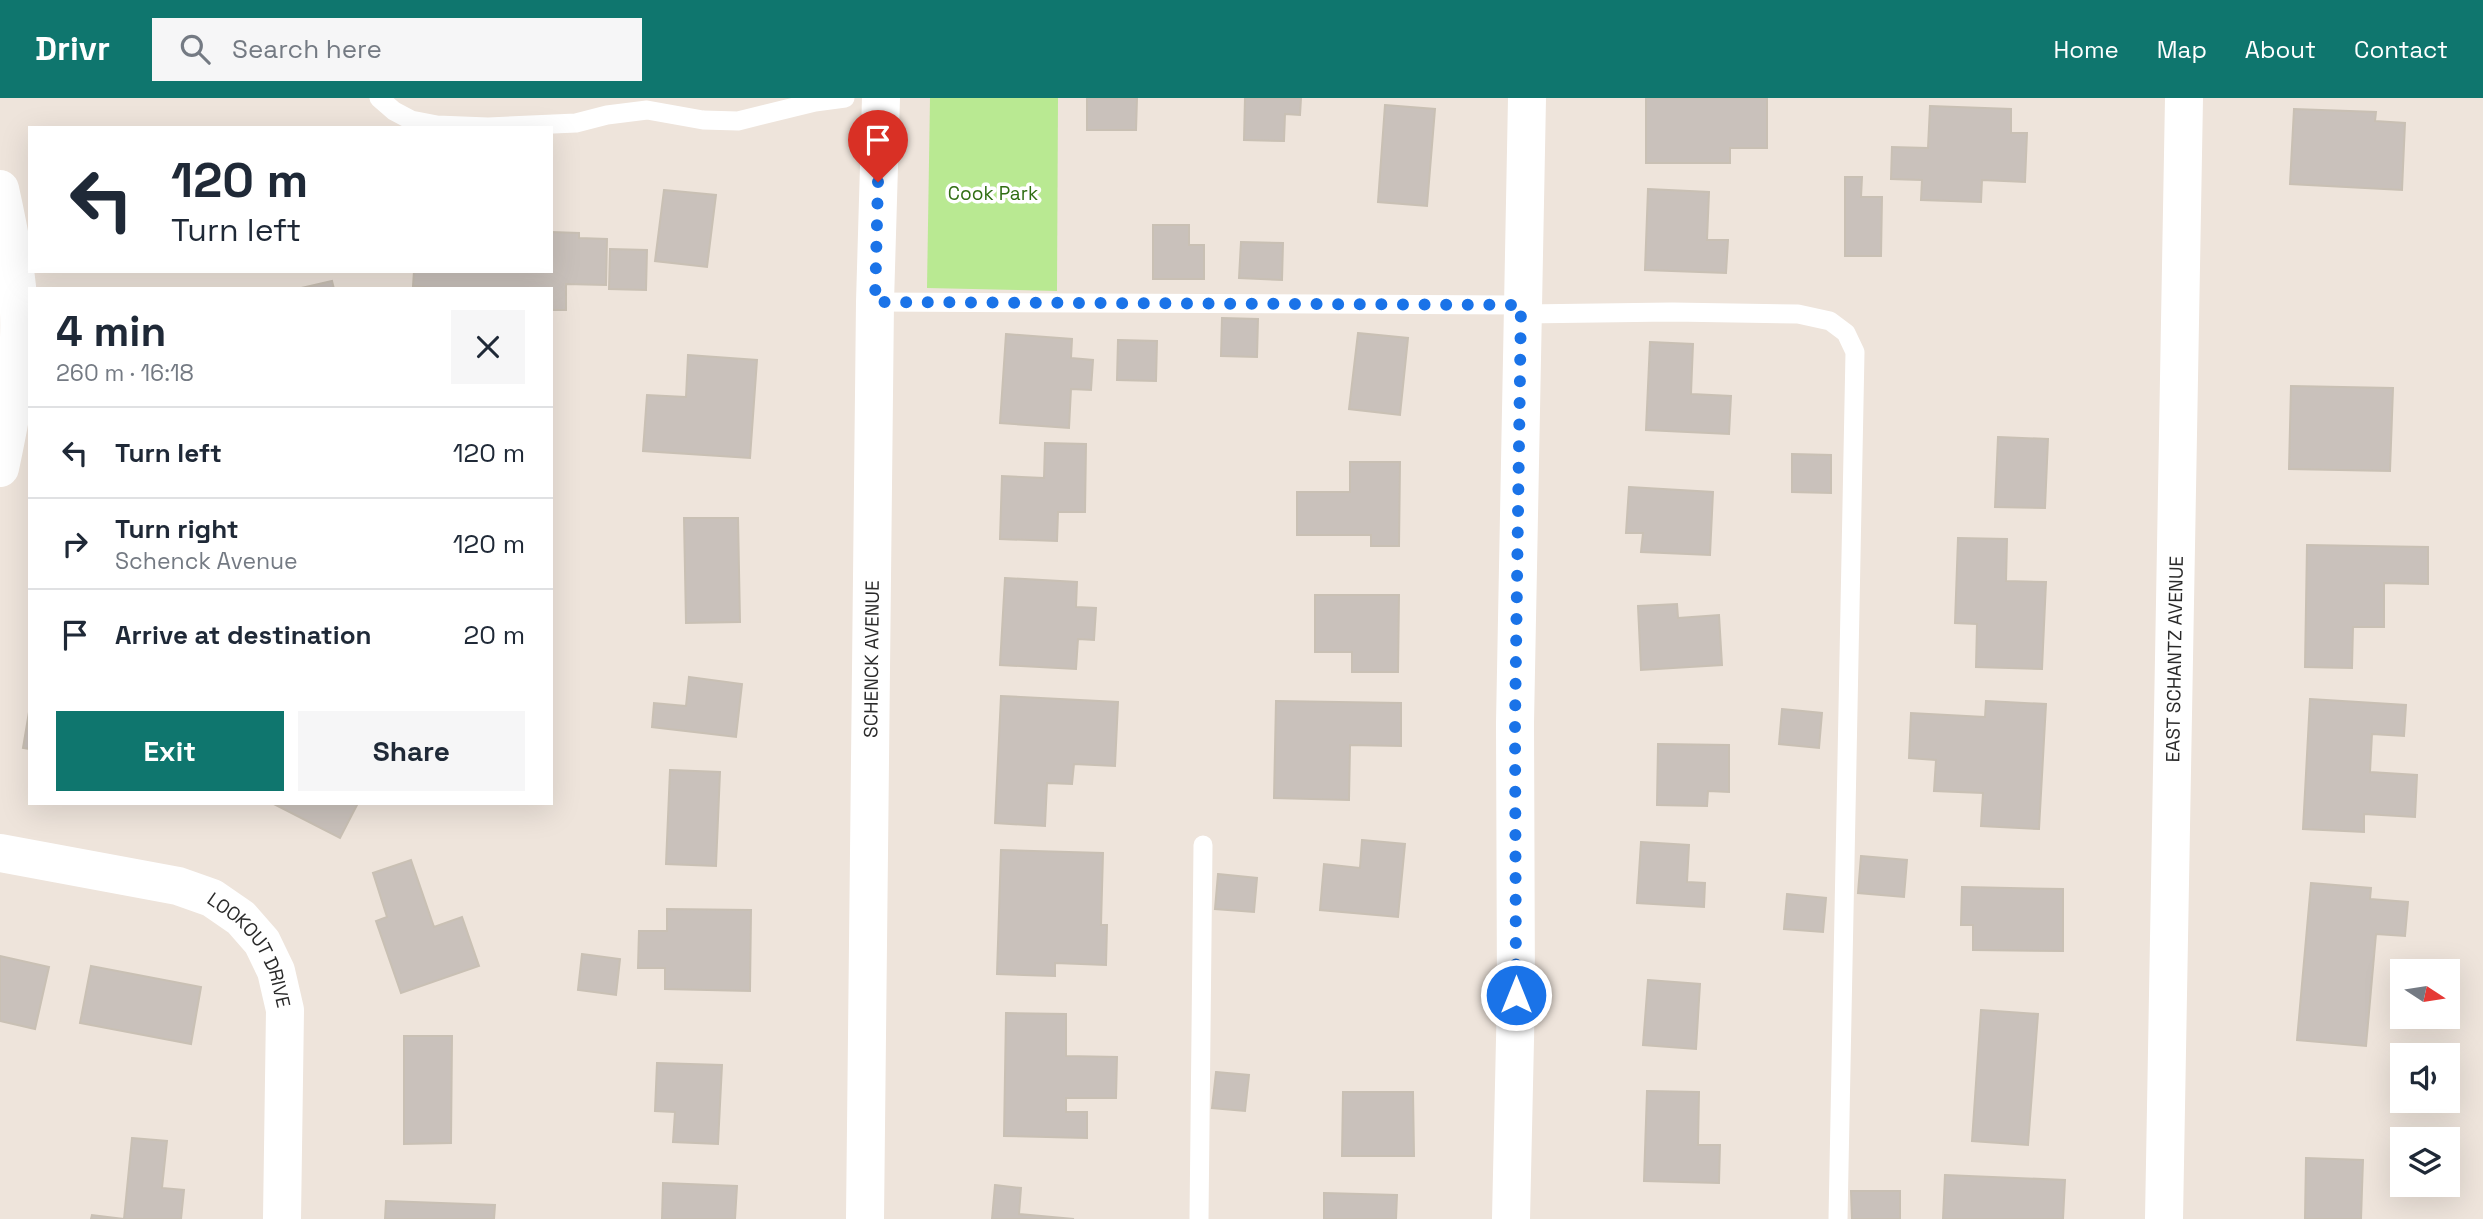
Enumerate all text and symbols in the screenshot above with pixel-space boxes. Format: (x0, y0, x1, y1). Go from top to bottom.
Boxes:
search box (152, 18, 642, 81)
text: Drivr (35, 28, 110, 70)
icon: search (176, 30, 214, 68)
text: Search here (232, 32, 382, 66)
text: Home (2053, 34, 2119, 65)
text: Map (2157, 34, 2207, 65)
text: About (2245, 34, 2316, 65)
text: Contact (2354, 34, 2448, 65)
pin (848, 110, 908, 182)
icon: arrive (859, 121, 897, 159)
text: 120 m (171, 149, 308, 211)
icon: left (56, 154, 147, 245)
park label: Cook Park (948, 181, 1038, 206)
text: Turn left (171, 210, 301, 250)
text: 4 min (56, 305, 166, 358)
button: close (451, 310, 525, 384)
text: 260 m · 16:18 (56, 358, 194, 388)
icon: left (56, 434, 94, 472)
text: Turn left (115, 436, 222, 470)
text: 120 m (453, 436, 525, 470)
text: Turn right (115, 512, 239, 546)
icon: right (56, 525, 94, 563)
text: 120 m (453, 527, 525, 561)
text: Schenck Avenue (115, 546, 298, 576)
street label: EAST SCHANTZ AVENUE (2160, 556, 2189, 763)
street label: SCHENCK AVENUE (858, 580, 885, 738)
icon: arrive (56, 616, 94, 654)
text: Arrive at destination (115, 618, 372, 652)
text: 20 m (464, 618, 525, 652)
button: Exit (56, 711, 284, 791)
button: Share (298, 711, 525, 791)
street label: LOOKOUT DRIVE (202, 887, 296, 1010)
position arrow (1479, 958, 1553, 1032)
north arrow (2390, 959, 2460, 1029)
map controls (2390, 959, 2460, 1197)
button: sound (2390, 1043, 2460, 1113)
button: layers (2390, 1127, 2460, 1197)

